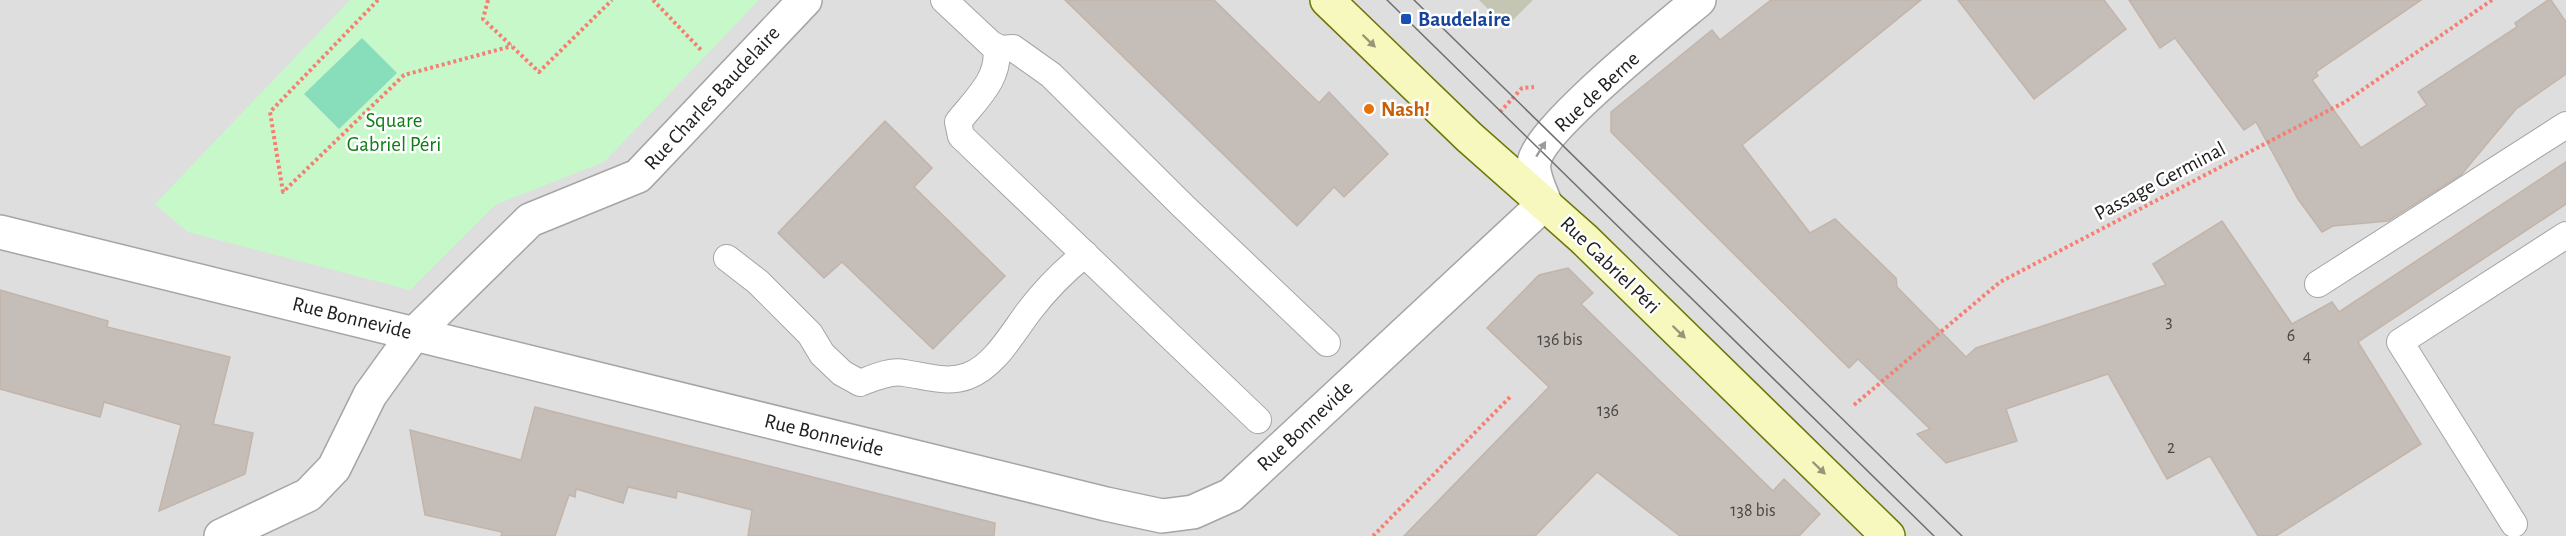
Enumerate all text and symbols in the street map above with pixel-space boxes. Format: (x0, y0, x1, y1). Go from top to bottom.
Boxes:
place label: Baudelaire (1418, 9, 1511, 30)
marker: Baudelaire (1399, 12, 1413, 26)
street label: Rue Charles Baudelaire (640, 22, 784, 174)
one-way arrow (1361, 33, 1375, 47)
street label: Rue de Berne (1551, 48, 1643, 136)
place label: Nash! (1381, 99, 1430, 120)
marker: Nash! (1362, 102, 1376, 116)
park label: Square Gabriel Péri (347, 110, 441, 155)
street label: Passage Germinal (2091, 138, 2229, 224)
one-way arrow (1536, 140, 1547, 157)
street label: Rue Gabriel Péri (1556, 212, 1664, 318)
street label: Rue Bonnevide (290, 293, 414, 343)
house number: 3 (2165, 313, 2173, 331)
one-way arrow (1672, 325, 1687, 339)
house number: 6 (2287, 327, 2295, 345)
house number: 136 bis (1537, 331, 1583, 349)
house number: 4 (2303, 348, 2312, 366)
street label: Rue Bonnevide (1253, 377, 1357, 475)
house number: 136 (1597, 402, 1619, 420)
street label: Rue Bonnevide (762, 410, 886, 460)
house number: 2 (2167, 439, 2175, 457)
one-way arrow (1811, 461, 1825, 475)
house number: 138 bis (1730, 502, 1776, 520)

